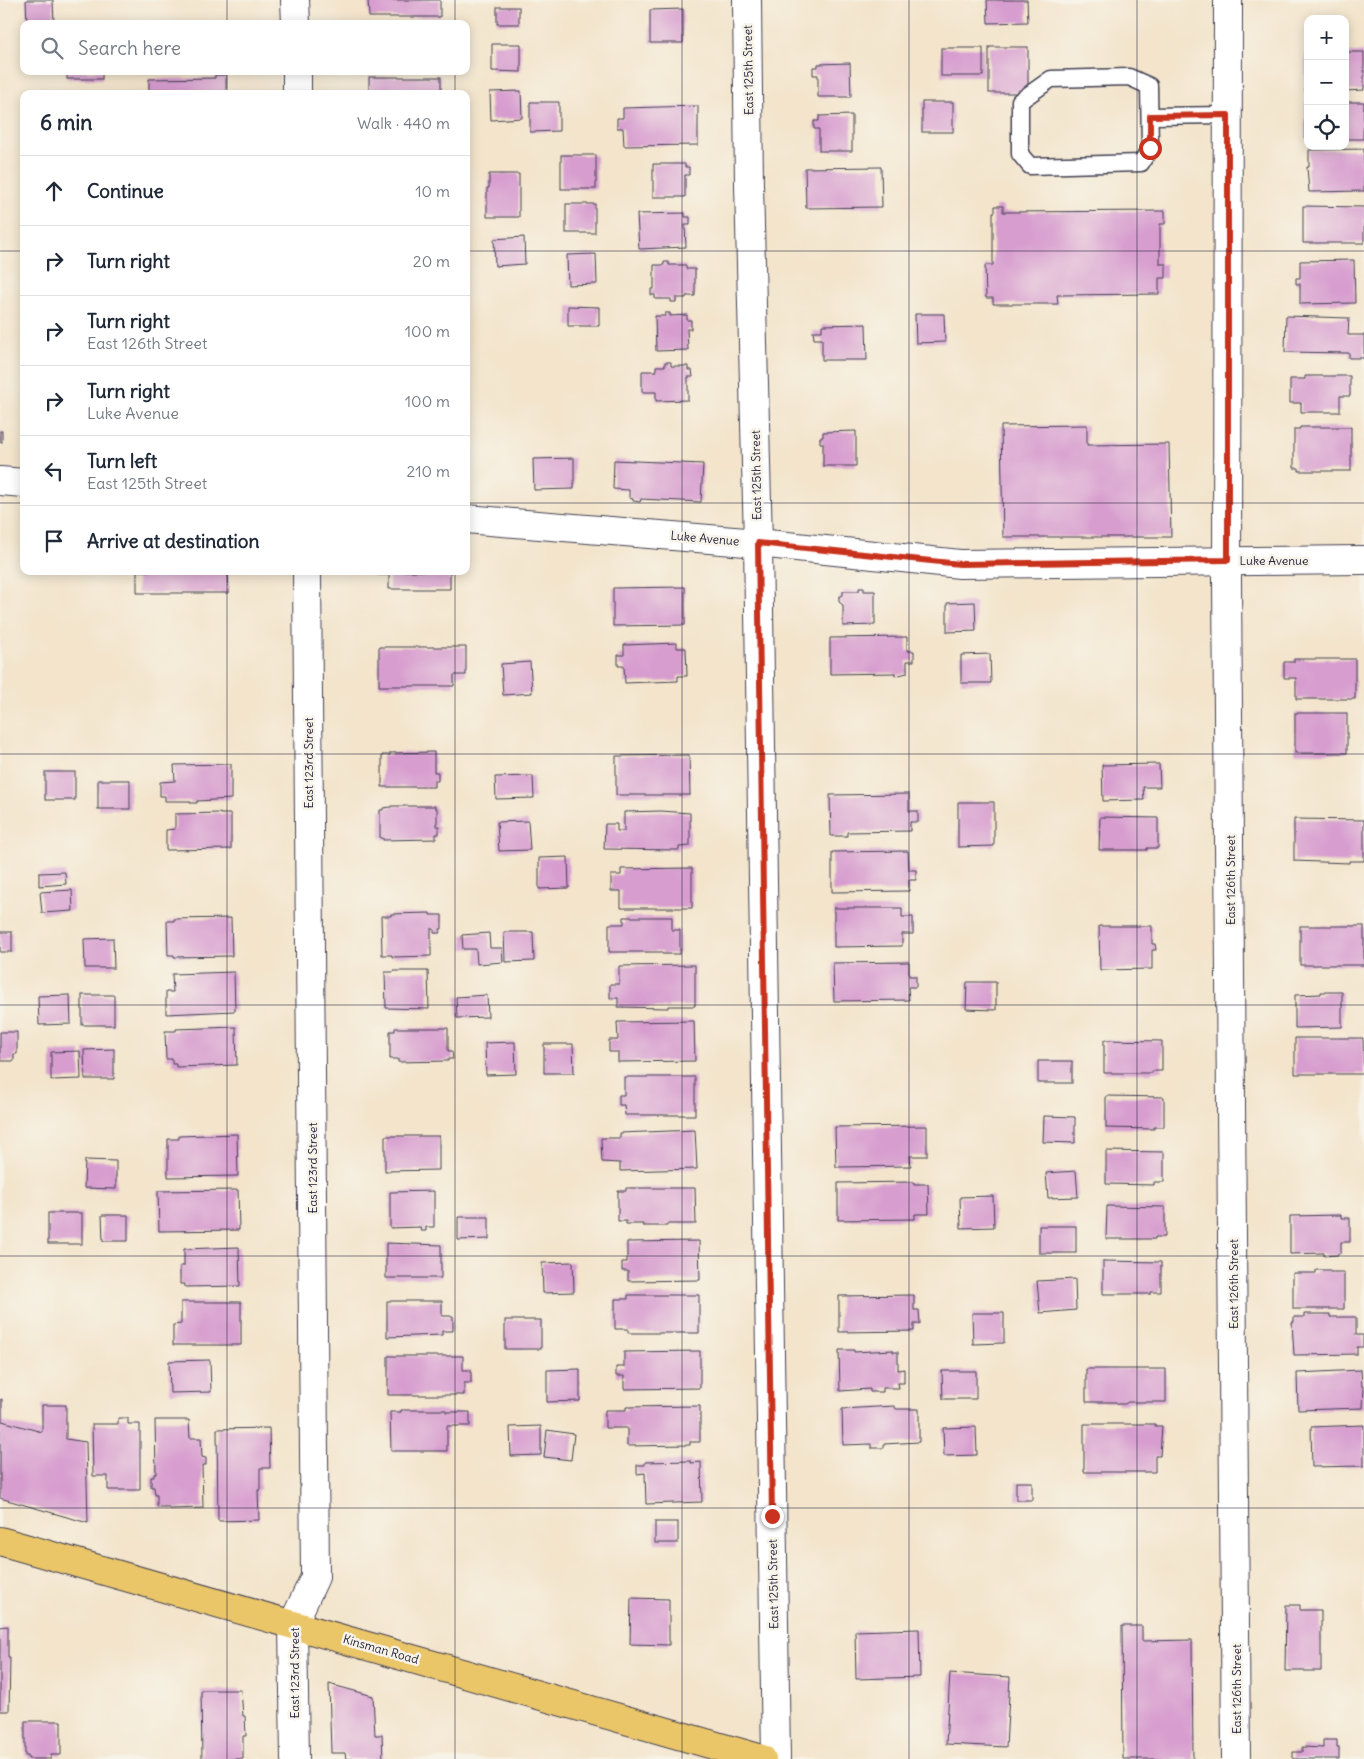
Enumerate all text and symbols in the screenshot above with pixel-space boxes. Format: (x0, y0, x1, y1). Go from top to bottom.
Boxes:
map controls (1304, 15, 1349, 150)
button: + (1304, 15, 1349, 60)
search box (20, 20, 470, 75)
street label: East 125th Street (740, 25, 756, 115)
icon: search (38, 34, 66, 62)
text: Search here (78, 36, 181, 60)
button: − (1304, 60, 1349, 105)
button: locate (1304, 105, 1349, 150)
text: 6 min (40, 109, 92, 136)
text: Walk · 440 m (357, 113, 450, 133)
route start (1139, 137, 1162, 160)
icon: ahead (40, 177, 68, 205)
text: Continue (87, 179, 164, 203)
text: 10 m (415, 181, 450, 201)
icon: right (40, 247, 68, 275)
text: Turn right (87, 249, 170, 273)
text: 20 m (413, 251, 450, 271)
text: Turn right (87, 309, 170, 333)
icon: right (40, 317, 68, 345)
text: 100 m (405, 321, 450, 341)
text: East 126th Street (87, 333, 207, 353)
text: Turn right (87, 379, 170, 403)
icon: right (40, 387, 68, 415)
text: 100 m (405, 391, 450, 411)
text: Luke Avenue (87, 403, 179, 423)
street label: East 125th Street (748, 430, 764, 520)
text: Turn left (87, 449, 157, 473)
icon: left (40, 457, 68, 485)
text: 210 m (407, 461, 450, 481)
text: East 125th Street (87, 473, 207, 493)
icon: arrive (40, 527, 68, 555)
street label: Luke Avenue (670, 528, 740, 548)
text: Arrive at destination (87, 529, 260, 553)
street label: Luke Avenue (1240, 553, 1308, 568)
street label: East 123rd Street (301, 718, 316, 808)
street label: East 126th Street (1223, 835, 1238, 925)
street label: East 123rd Street (305, 1123, 320, 1213)
street label: East 126th Street (1226, 1239, 1241, 1329)
route end (761, 1505, 784, 1528)
street label: East 125th Street (765, 1539, 781, 1629)
street label: East 123rd Street (287, 1628, 302, 1718)
street label: Kinsman Road (342, 1631, 420, 1667)
street label: East 126th Street (1229, 1644, 1244, 1734)

